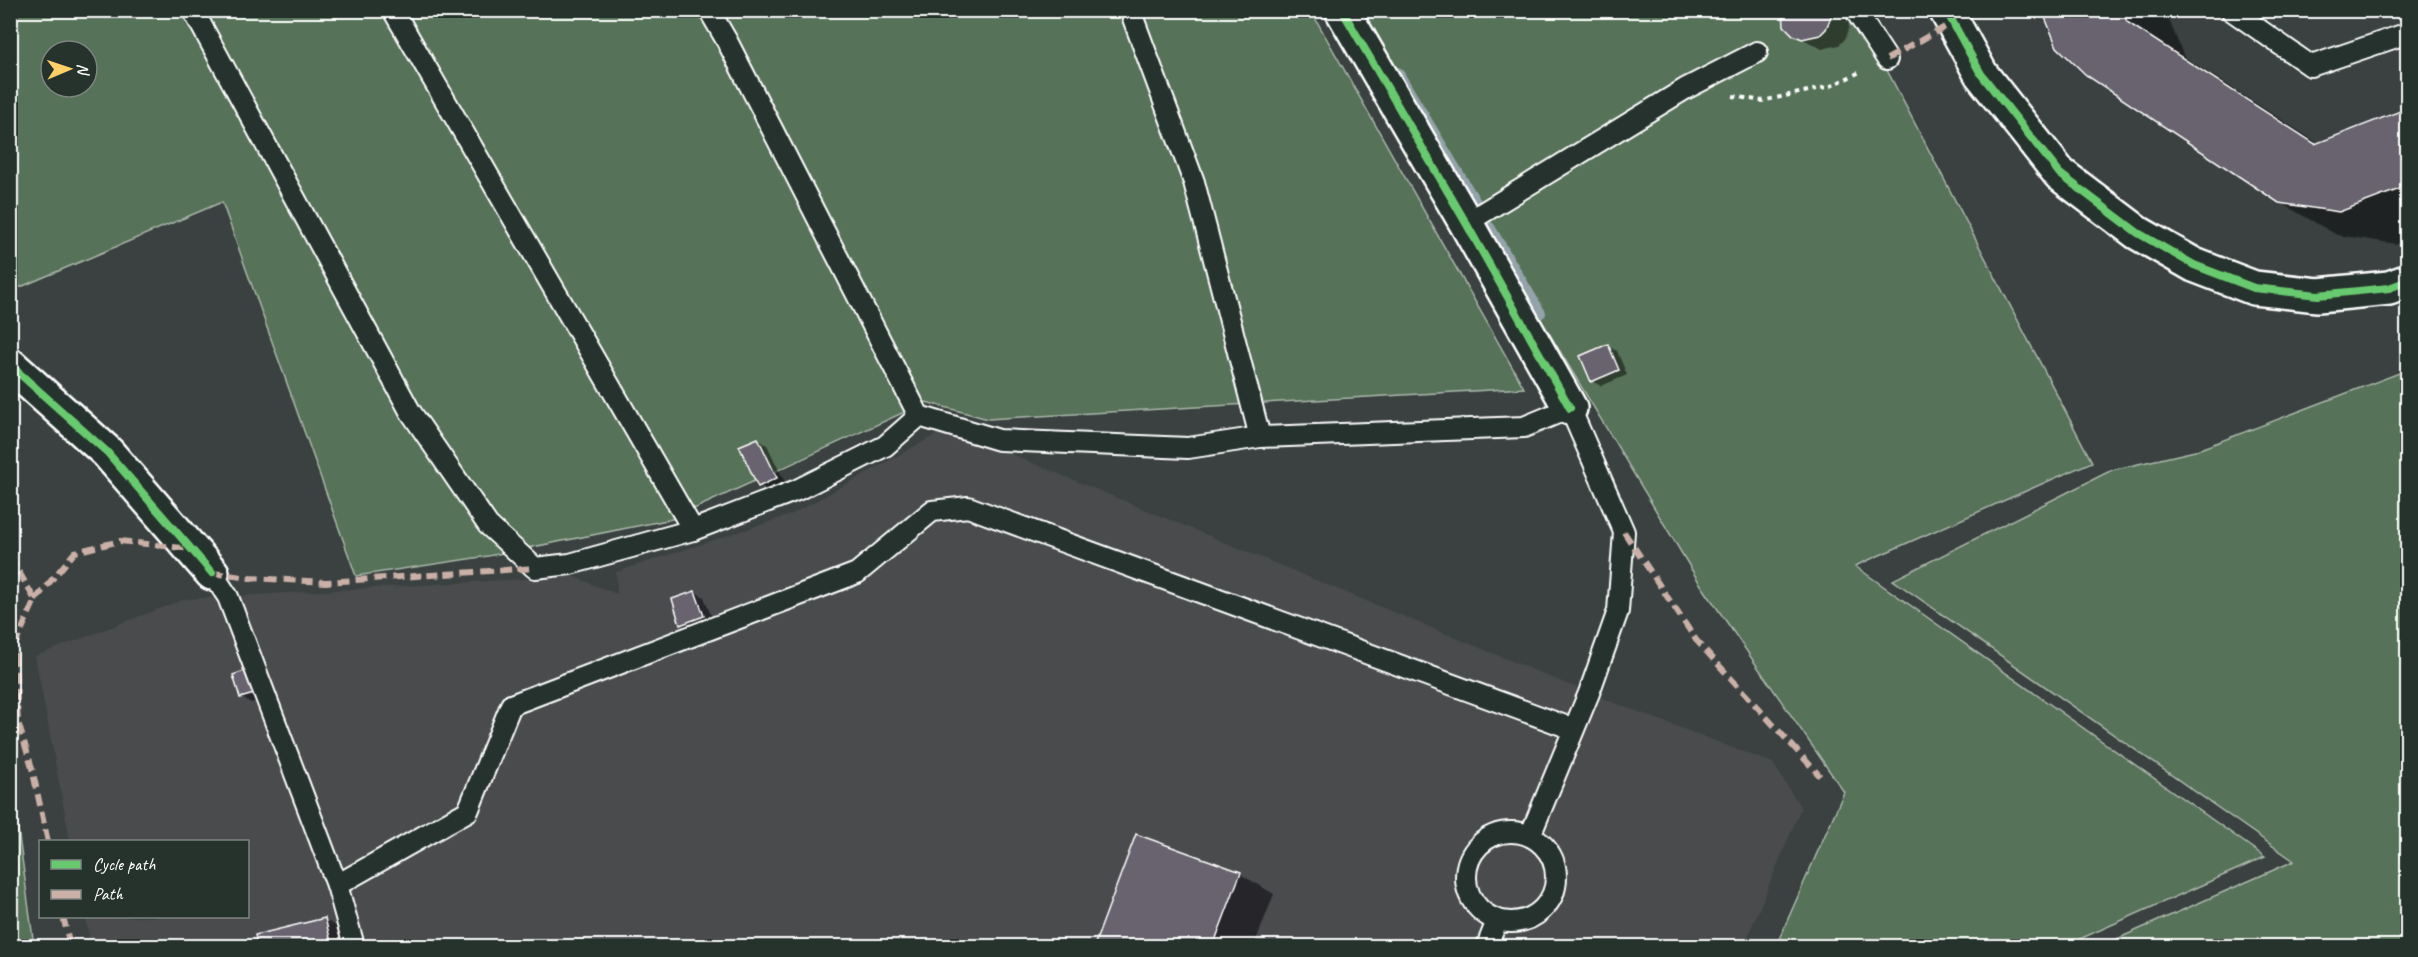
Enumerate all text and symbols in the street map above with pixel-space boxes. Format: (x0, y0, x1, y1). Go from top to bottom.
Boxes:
north arrow (39, 39, 99, 99)
text: N (73, 63, 93, 77)
legend (39, 840, 249, 918)
text: Cycle path (93, 853, 156, 875)
text: Path (93, 883, 123, 905)

